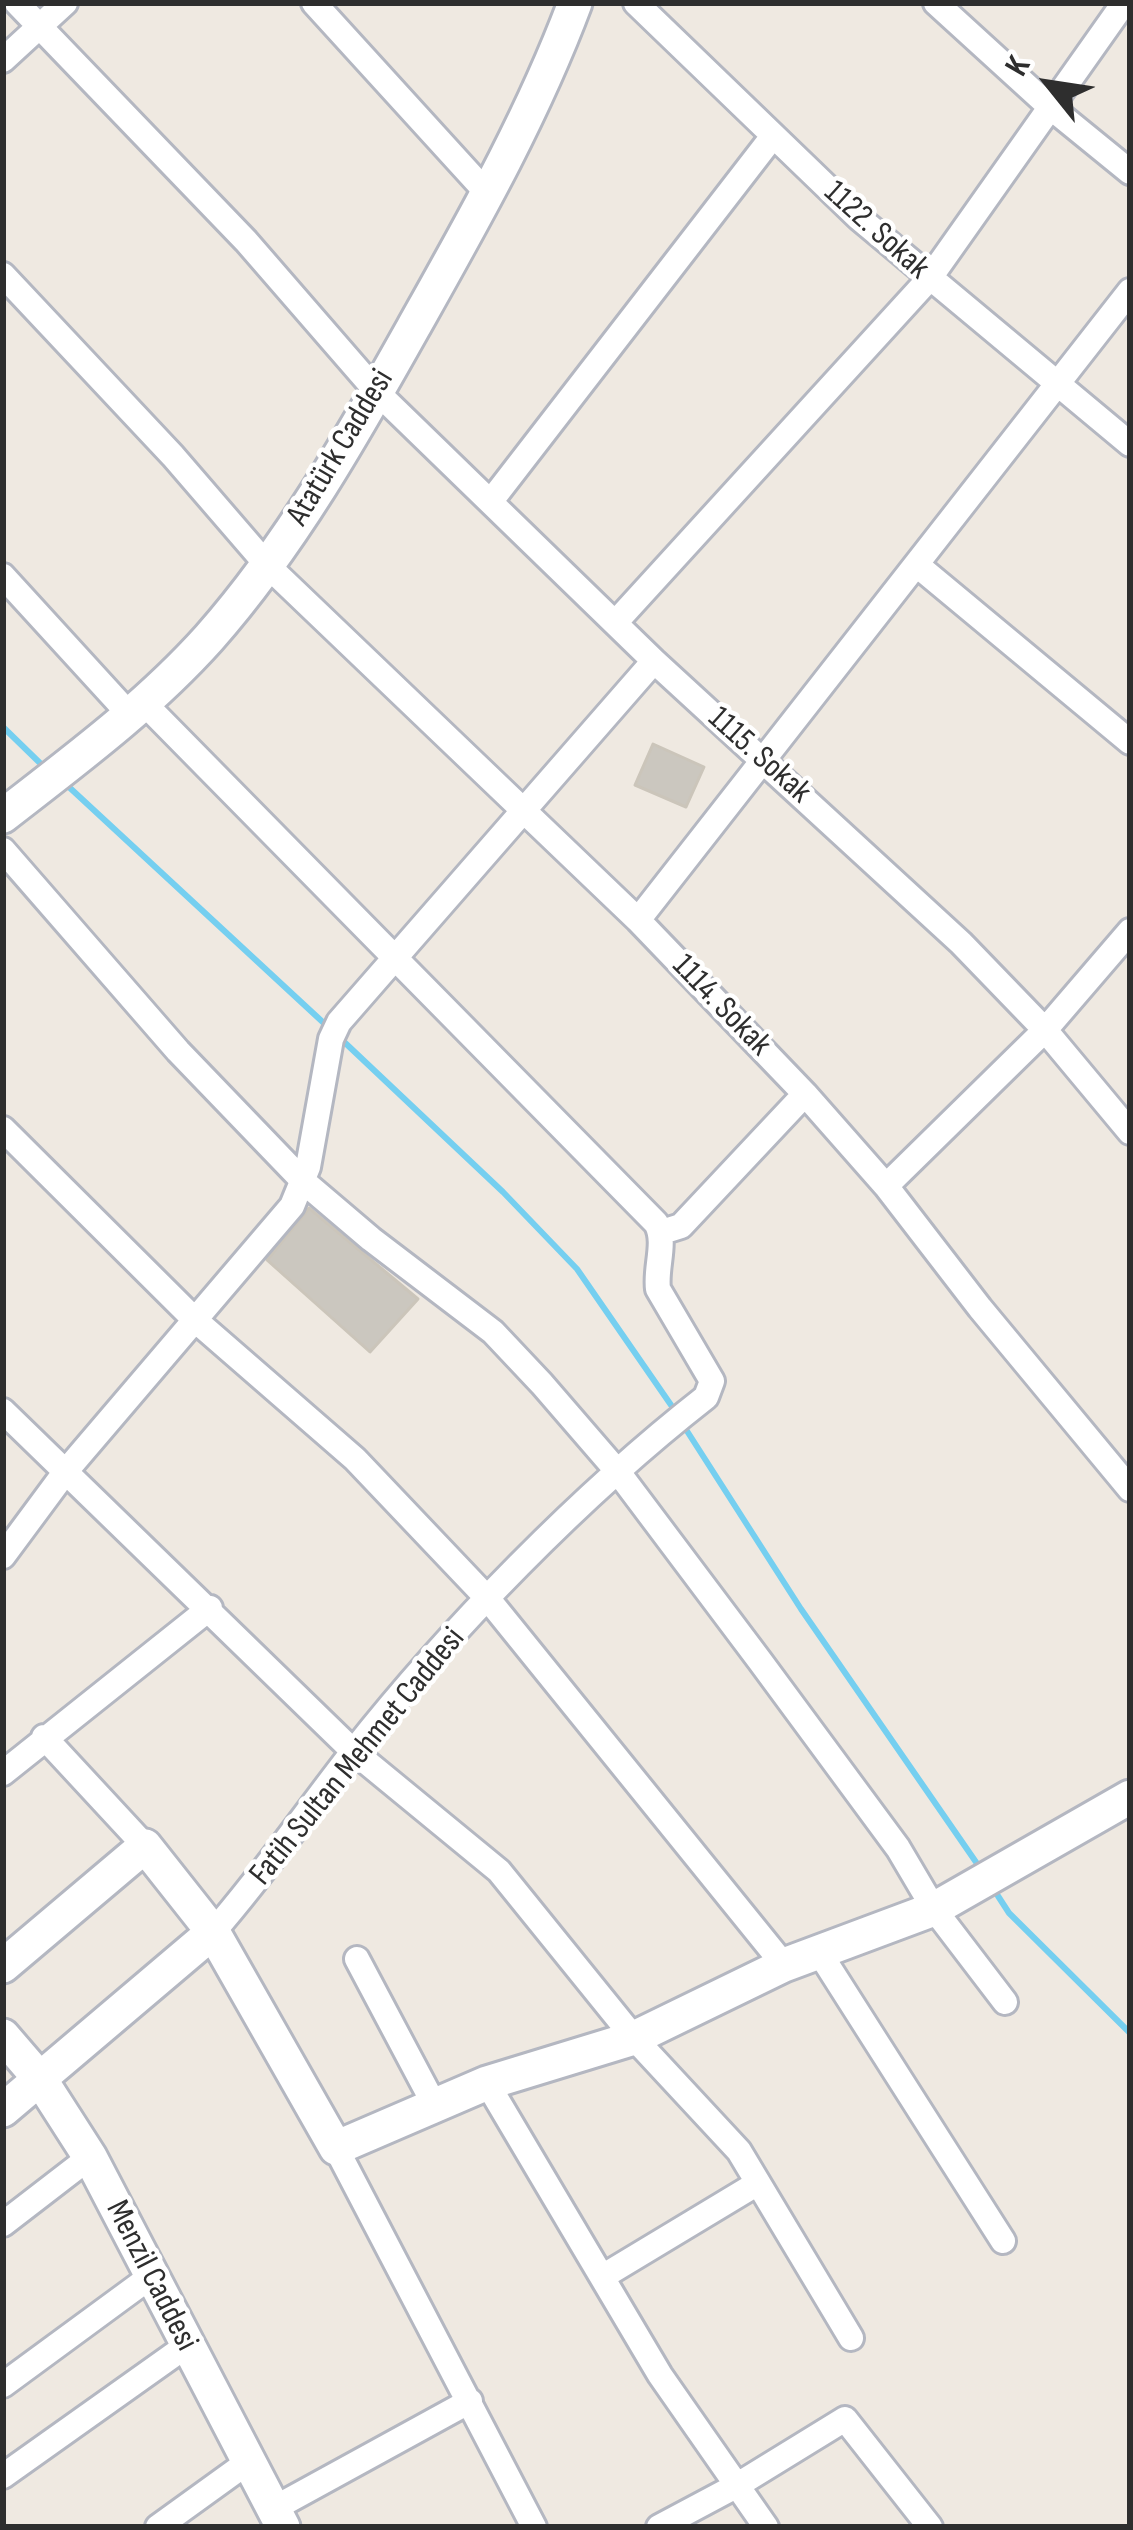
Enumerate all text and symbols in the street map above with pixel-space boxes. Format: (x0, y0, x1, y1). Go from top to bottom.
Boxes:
north arrow (989, 24, 1109, 144)
text: K (996, 49, 1039, 83)
street label: 1122. Sokak (815, 173, 937, 289)
street label: Atatürk Caddesi (279, 363, 403, 533)
street label: 1115. Sokak (699, 699, 819, 813)
street label: 1114. Sokak (663, 947, 779, 1065)
street label: Fatih Sultan Mehmet Caddesi (242, 1620, 474, 1894)
street label: Menzil Caddesi (96, 2194, 206, 2358)

